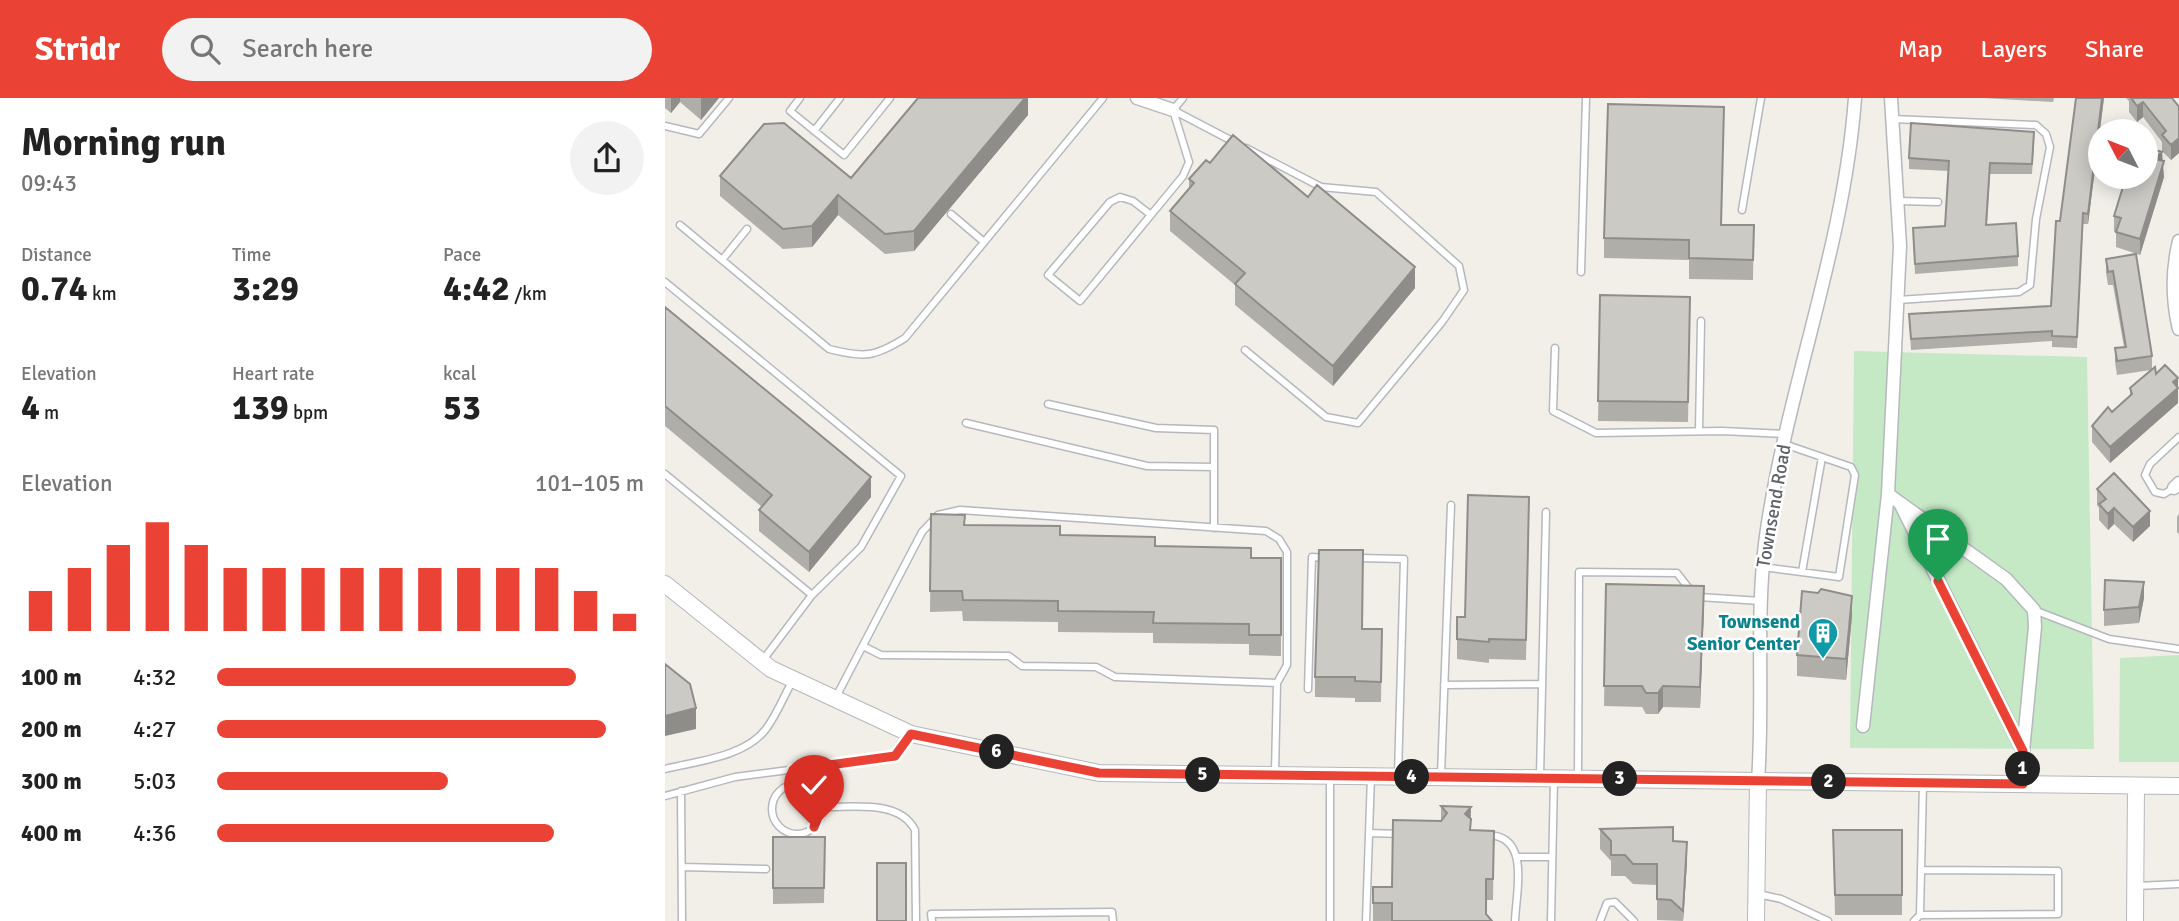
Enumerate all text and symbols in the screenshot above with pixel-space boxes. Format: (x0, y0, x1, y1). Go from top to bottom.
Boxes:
search box (162, 18, 652, 81)
text: Stridr (35, 29, 120, 70)
icon: search (186, 30, 224, 68)
text: Search here (242, 33, 373, 65)
text: Map (1898, 34, 1943, 64)
text: Layers (1981, 34, 2047, 64)
text: Share (2085, 34, 2144, 64)
text: Morning run (21, 119, 226, 166)
north arrow (2088, 119, 2158, 189)
map controls (2088, 119, 2158, 189)
button: share (570, 121, 644, 195)
text: 09:43 (21, 169, 77, 198)
text: Distance (21, 243, 92, 267)
text: Time (232, 243, 271, 267)
text: Pace (443, 243, 481, 267)
text: 0.74 (21, 267, 88, 310)
text: 3:29 (232, 267, 299, 310)
text: 4:42 (443, 267, 510, 310)
text: km (88, 282, 117, 306)
text: /km (510, 282, 547, 306)
text: Elevation (21, 362, 97, 386)
text: Heart rate (232, 362, 314, 386)
text: kcal (443, 362, 476, 386)
text: 4 (21, 386, 40, 429)
text: 139 (232, 386, 289, 429)
text: 53 (443, 386, 481, 429)
text: m (40, 401, 59, 425)
text: bpm (289, 401, 328, 425)
street label: Townsend Road (1751, 443, 1797, 569)
text: Elevation (21, 469, 113, 498)
text: 101–105 m (535, 469, 644, 498)
pin (1908, 509, 1968, 581)
icon: arrive (1919, 520, 1957, 558)
place label: Townsend Senior Center (1687, 610, 1800, 656)
building icon: Townsend Senior Center (1806, 616, 1840, 660)
text: 100 m (21, 663, 82, 692)
text: 4:32 (133, 663, 176, 692)
text: 200 m (21, 715, 82, 744)
text: 4:27 (133, 715, 176, 744)
pin: 6 (979, 734, 1015, 770)
text: 6 (991, 739, 1002, 763)
pin: 1 (2005, 752, 2041, 786)
pin (784, 755, 844, 827)
text: 1 (2017, 756, 2028, 780)
pin: 5 (1185, 758, 1221, 792)
pin: 4 (1395, 760, 1429, 794)
text: 5 (1197, 762, 1208, 786)
pin: 3 (1602, 762, 1637, 796)
text: 4 (1406, 764, 1417, 788)
pin: 2 (1811, 764, 1847, 800)
icon: check (795, 766, 833, 804)
text: 3 (1614, 766, 1625, 790)
text: 300 m (21, 767, 82, 796)
text: 5:03 (133, 767, 176, 796)
text: 2 (1823, 769, 1834, 793)
text: 400 m (21, 819, 82, 848)
text: 4:36 (133, 819, 176, 848)

